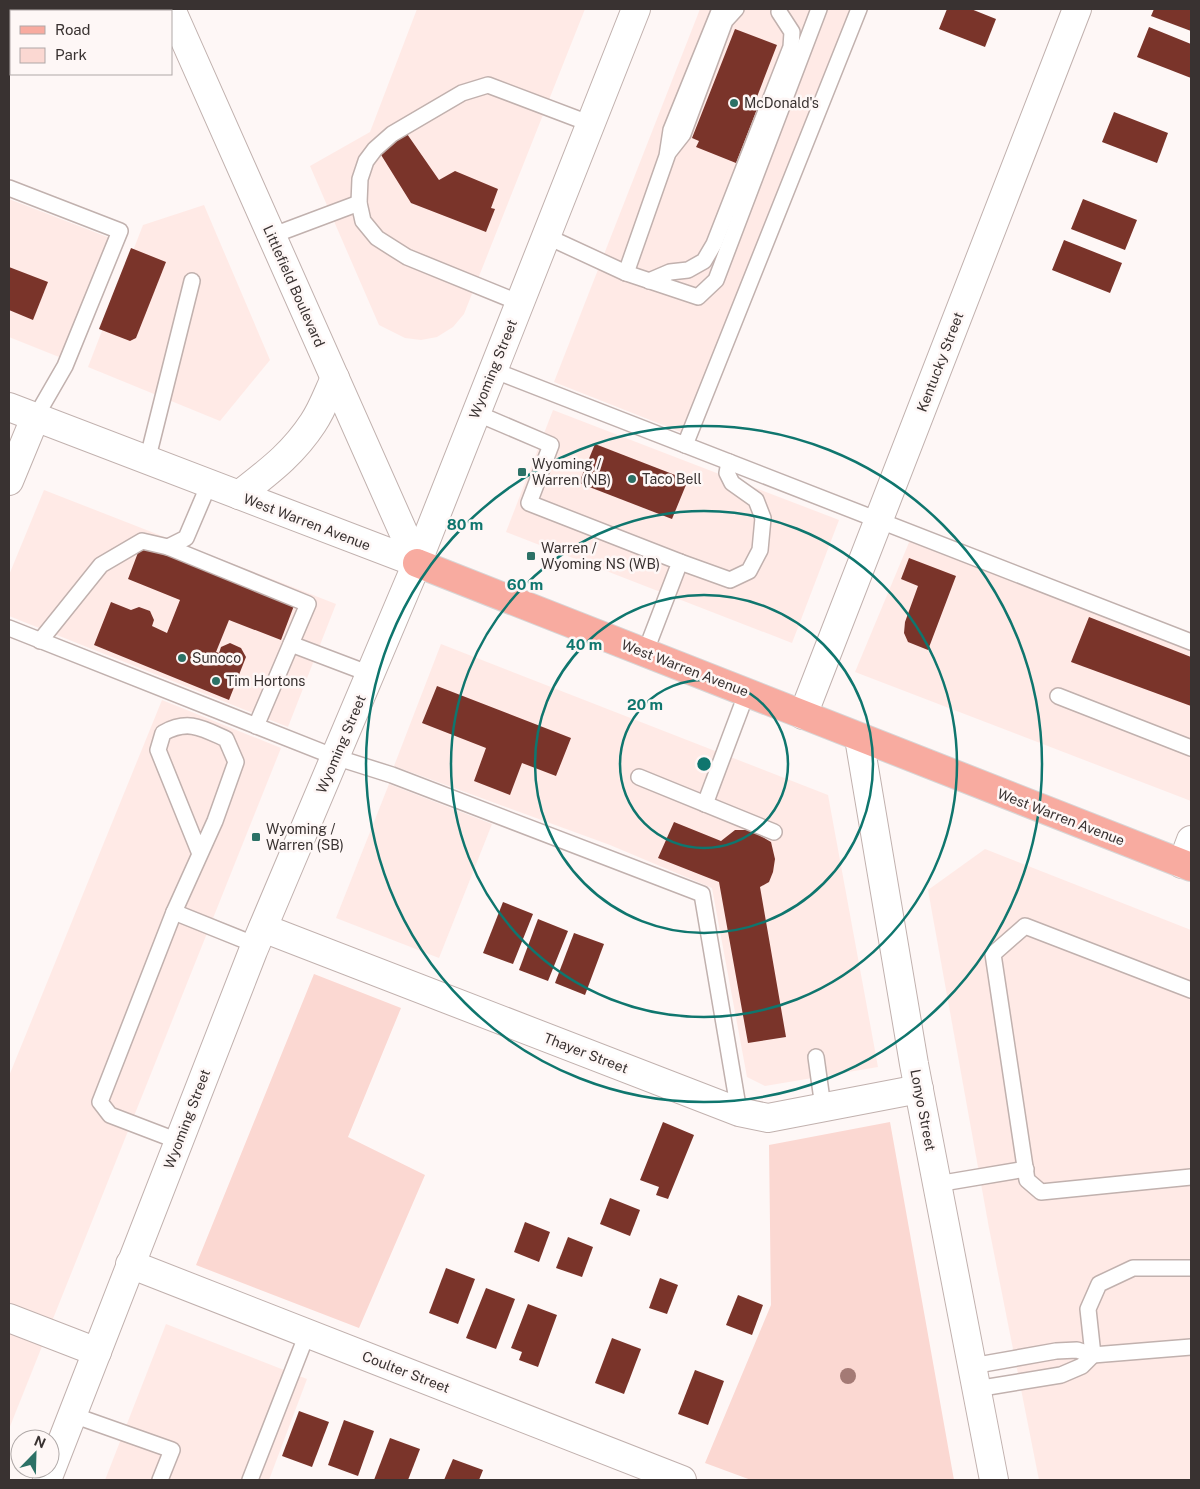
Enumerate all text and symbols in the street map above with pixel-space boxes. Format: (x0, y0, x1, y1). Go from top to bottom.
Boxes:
legend (10, 10, 172, 75)
text: Road (55, 21, 91, 38)
text: Park (55, 46, 87, 63)
place label: McDonald's (744, 95, 819, 111)
marker: McDonald's (728, 97, 740, 109)
street label: Littlefield Boulevard (260, 223, 328, 349)
street label: Kentucky Street (914, 310, 966, 414)
street label: Wyoming Street (466, 317, 520, 421)
place label: Wyoming / Warren (NB) (532, 456, 611, 488)
marker: Wyoming / Warren (NB) (516, 466, 528, 478)
place label: Taco Bell (642, 471, 702, 487)
marker: Taco Bell (626, 473, 638, 485)
street label: West Warren Avenue (241, 490, 373, 554)
text: 80 m (447, 516, 483, 533)
place label: Warren / Wyoming NS (WB) (541, 540, 660, 572)
marker: Warren / Wyoming NS (WB) (525, 550, 537, 562)
text: 60 m (507, 576, 543, 593)
text: 40 m (566, 636, 602, 653)
street label: West Warren Avenue (619, 636, 751, 700)
place label: Sunoco (192, 650, 241, 666)
marker: Sunoco (176, 652, 188, 664)
place label: Tim Hortons (226, 673, 305, 689)
marker: Tim Hortons (210, 675, 222, 687)
street label: Wyoming Street (313, 692, 369, 796)
text: 20 m (627, 696, 663, 713)
centre of rings (695, 755, 713, 773)
street label: West Warren Avenue (995, 785, 1127, 849)
place label: Wyoming / Warren (SB) (266, 821, 344, 853)
marker: Wyoming / Warren (SB) (250, 831, 262, 843)
street label: Thayer Street (542, 1030, 630, 1076)
street label: Wyoming Street (161, 1067, 213, 1171)
street label: Lonyo Street (907, 1068, 939, 1152)
street label: Coulter Street (360, 1348, 452, 1396)
north arrow (10, 1429, 60, 1479)
text: N (32, 1433, 48, 1452)

